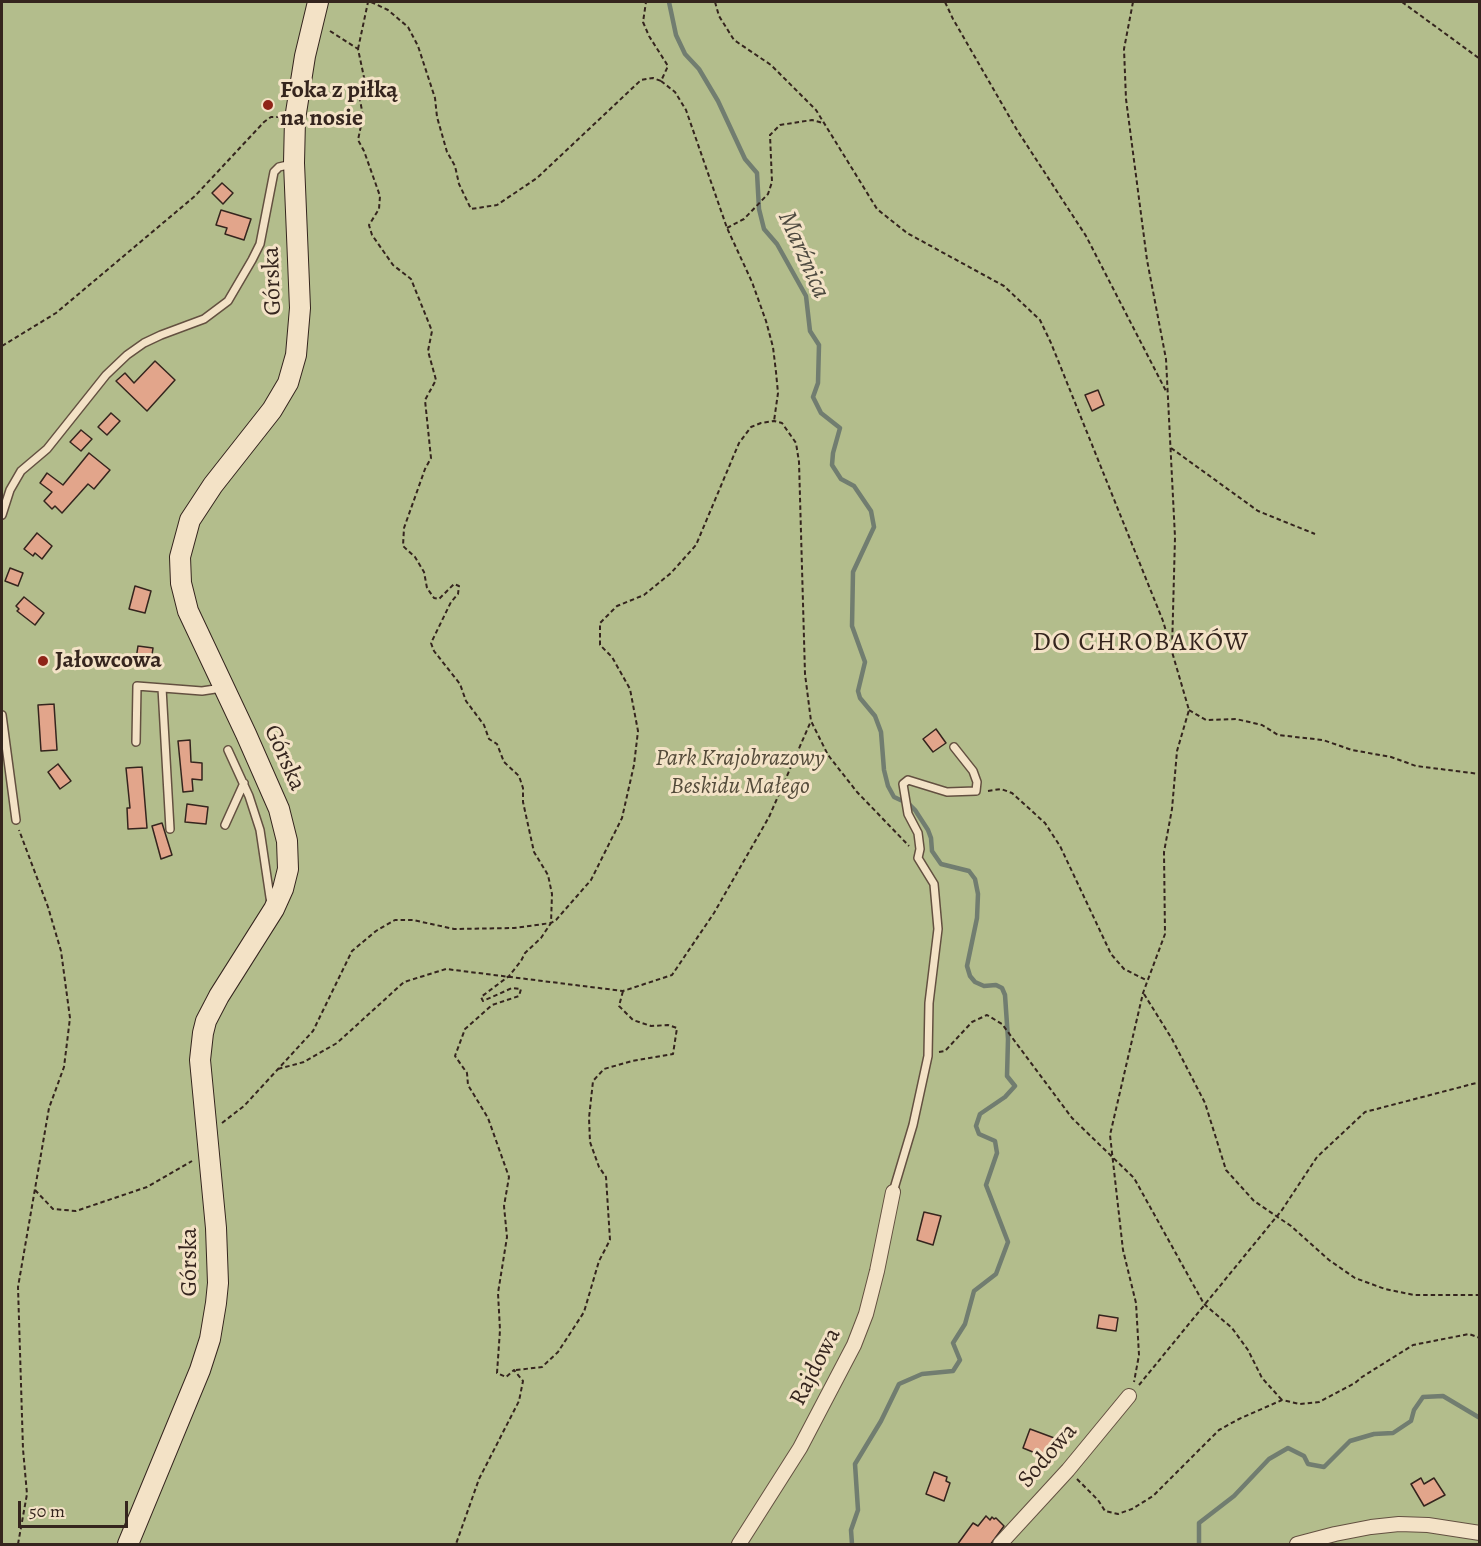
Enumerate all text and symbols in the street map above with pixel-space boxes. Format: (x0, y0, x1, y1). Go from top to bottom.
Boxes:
place label: Foka z piłką na nosie (280, 77, 398, 133)
marker: Foka z piłką na nosie (261, 98, 275, 112)
water label: Marźnica (770, 207, 836, 303)
street label: Górska (257, 246, 289, 316)
district label: DO CHROBAKÓW (1033, 628, 1249, 660)
place label: Jałowcowa (55, 647, 162, 675)
marker: Jałowcowa (36, 654, 50, 668)
street label: Górska (257, 721, 311, 795)
park label: Park Krajobrazowy Beskidu Małego (655, 745, 825, 801)
street label: Górska (176, 1228, 204, 1296)
street label: Rajdowa (784, 1323, 848, 1411)
street label: Sodowa (1012, 1418, 1084, 1494)
scale bar (21, 1489, 130, 1527)
text: 50 m (29, 1499, 65, 1523)

